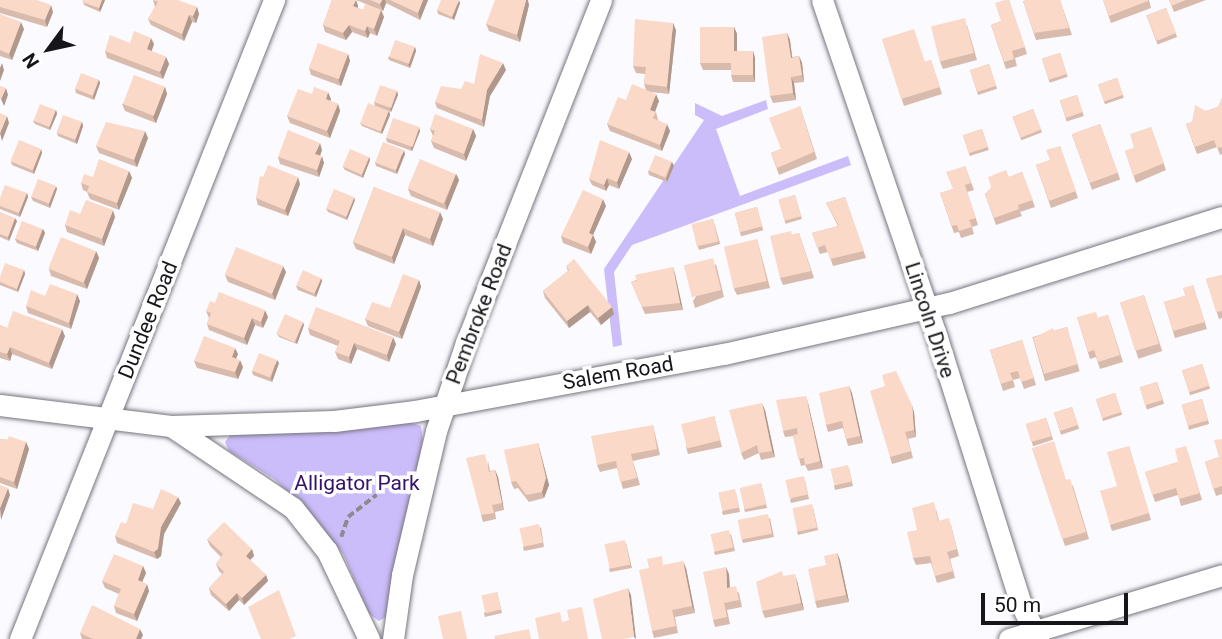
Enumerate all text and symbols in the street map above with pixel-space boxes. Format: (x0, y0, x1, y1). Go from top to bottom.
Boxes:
north arrow (14, 14, 84, 84)
text: N (18, 49, 44, 73)
street label: Pembroke Road (441, 240, 517, 388)
street label: Dundee Road (113, 258, 183, 382)
street label: Lincoln Drive (899, 259, 961, 381)
street label: Salem Road (561, 351, 675, 395)
park label: Alligator Park (294, 470, 420, 496)
scale bar (984, 580, 1131, 624)
text: 50 m (994, 593, 1041, 617)

